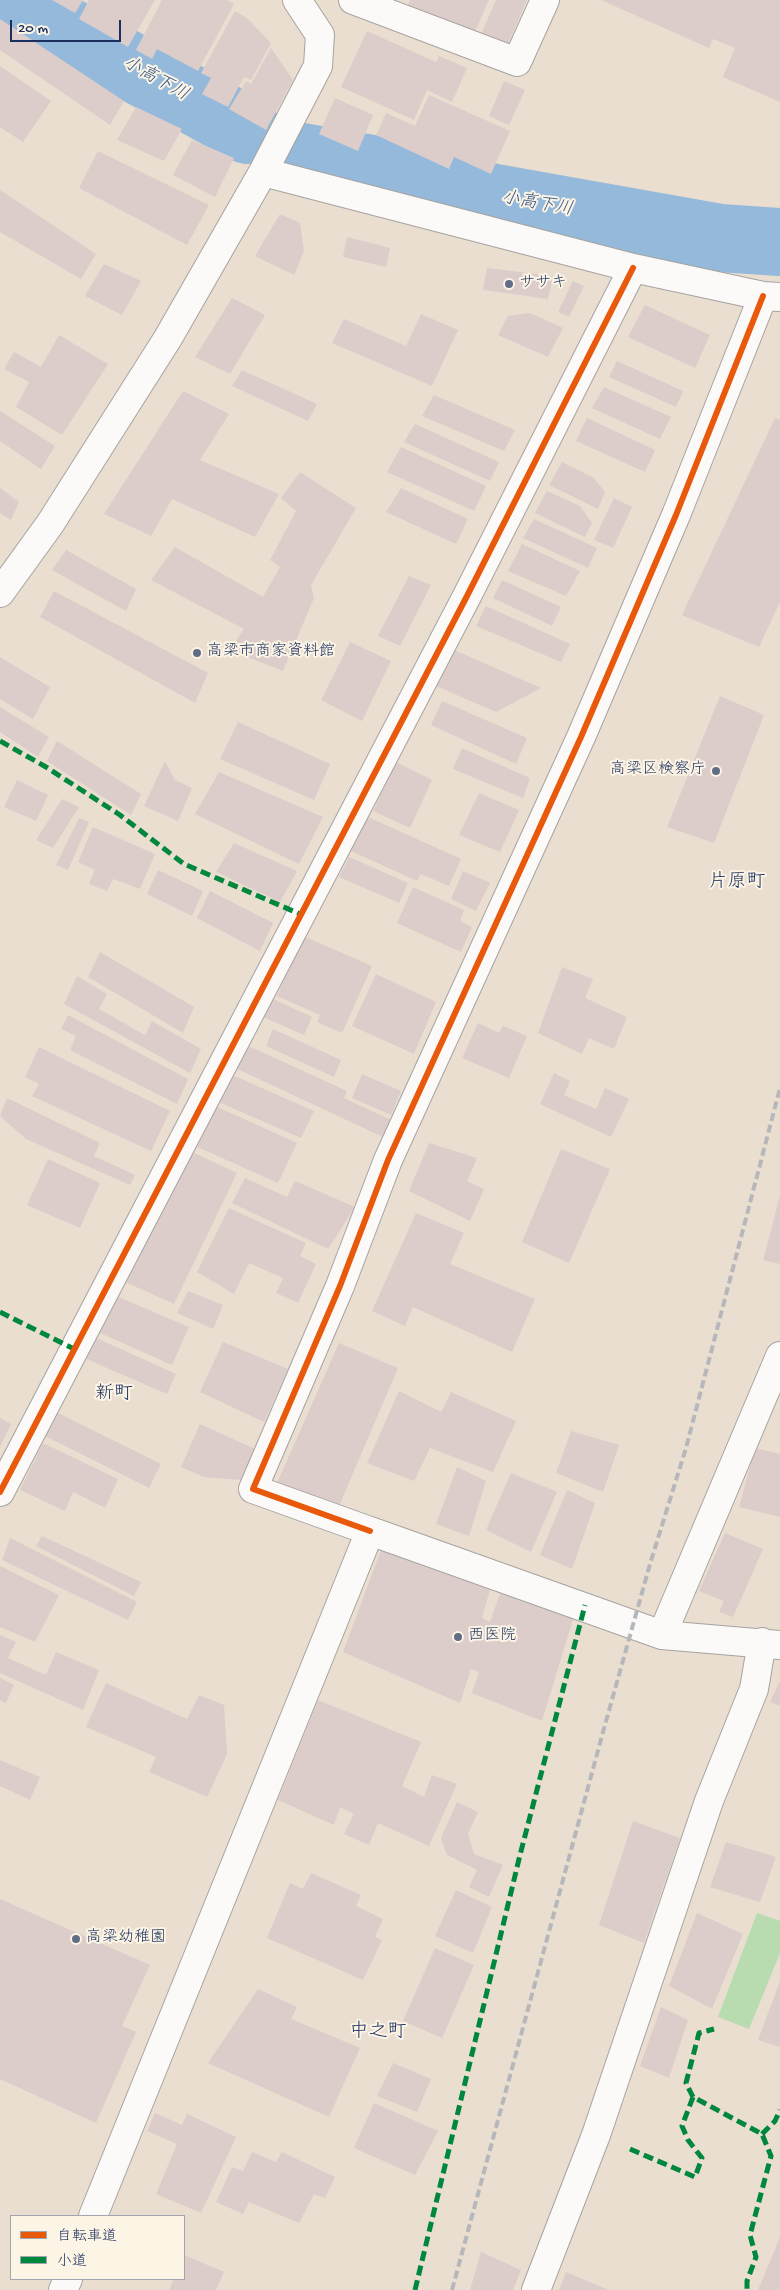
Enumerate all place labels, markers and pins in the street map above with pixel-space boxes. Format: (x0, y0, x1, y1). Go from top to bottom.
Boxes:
place label: ササキ (519, 274, 567, 294)
marker: ササキ (503, 278, 515, 290)
place label: 高梁市商家資料館 (207, 643, 335, 663)
marker: 高梁市商家資料館 (191, 647, 203, 659)
place label: 高梁区検察庁 (610, 761, 706, 781)
marker: 高梁区検察庁 (710, 765, 722, 777)
place label: 西医院 (468, 1627, 516, 1647)
marker: 西医院 (452, 1631, 464, 1643)
place label: 高梁幼稚園 (86, 1929, 166, 1949)
marker: 高梁幼稚園 (70, 1933, 82, 1945)

